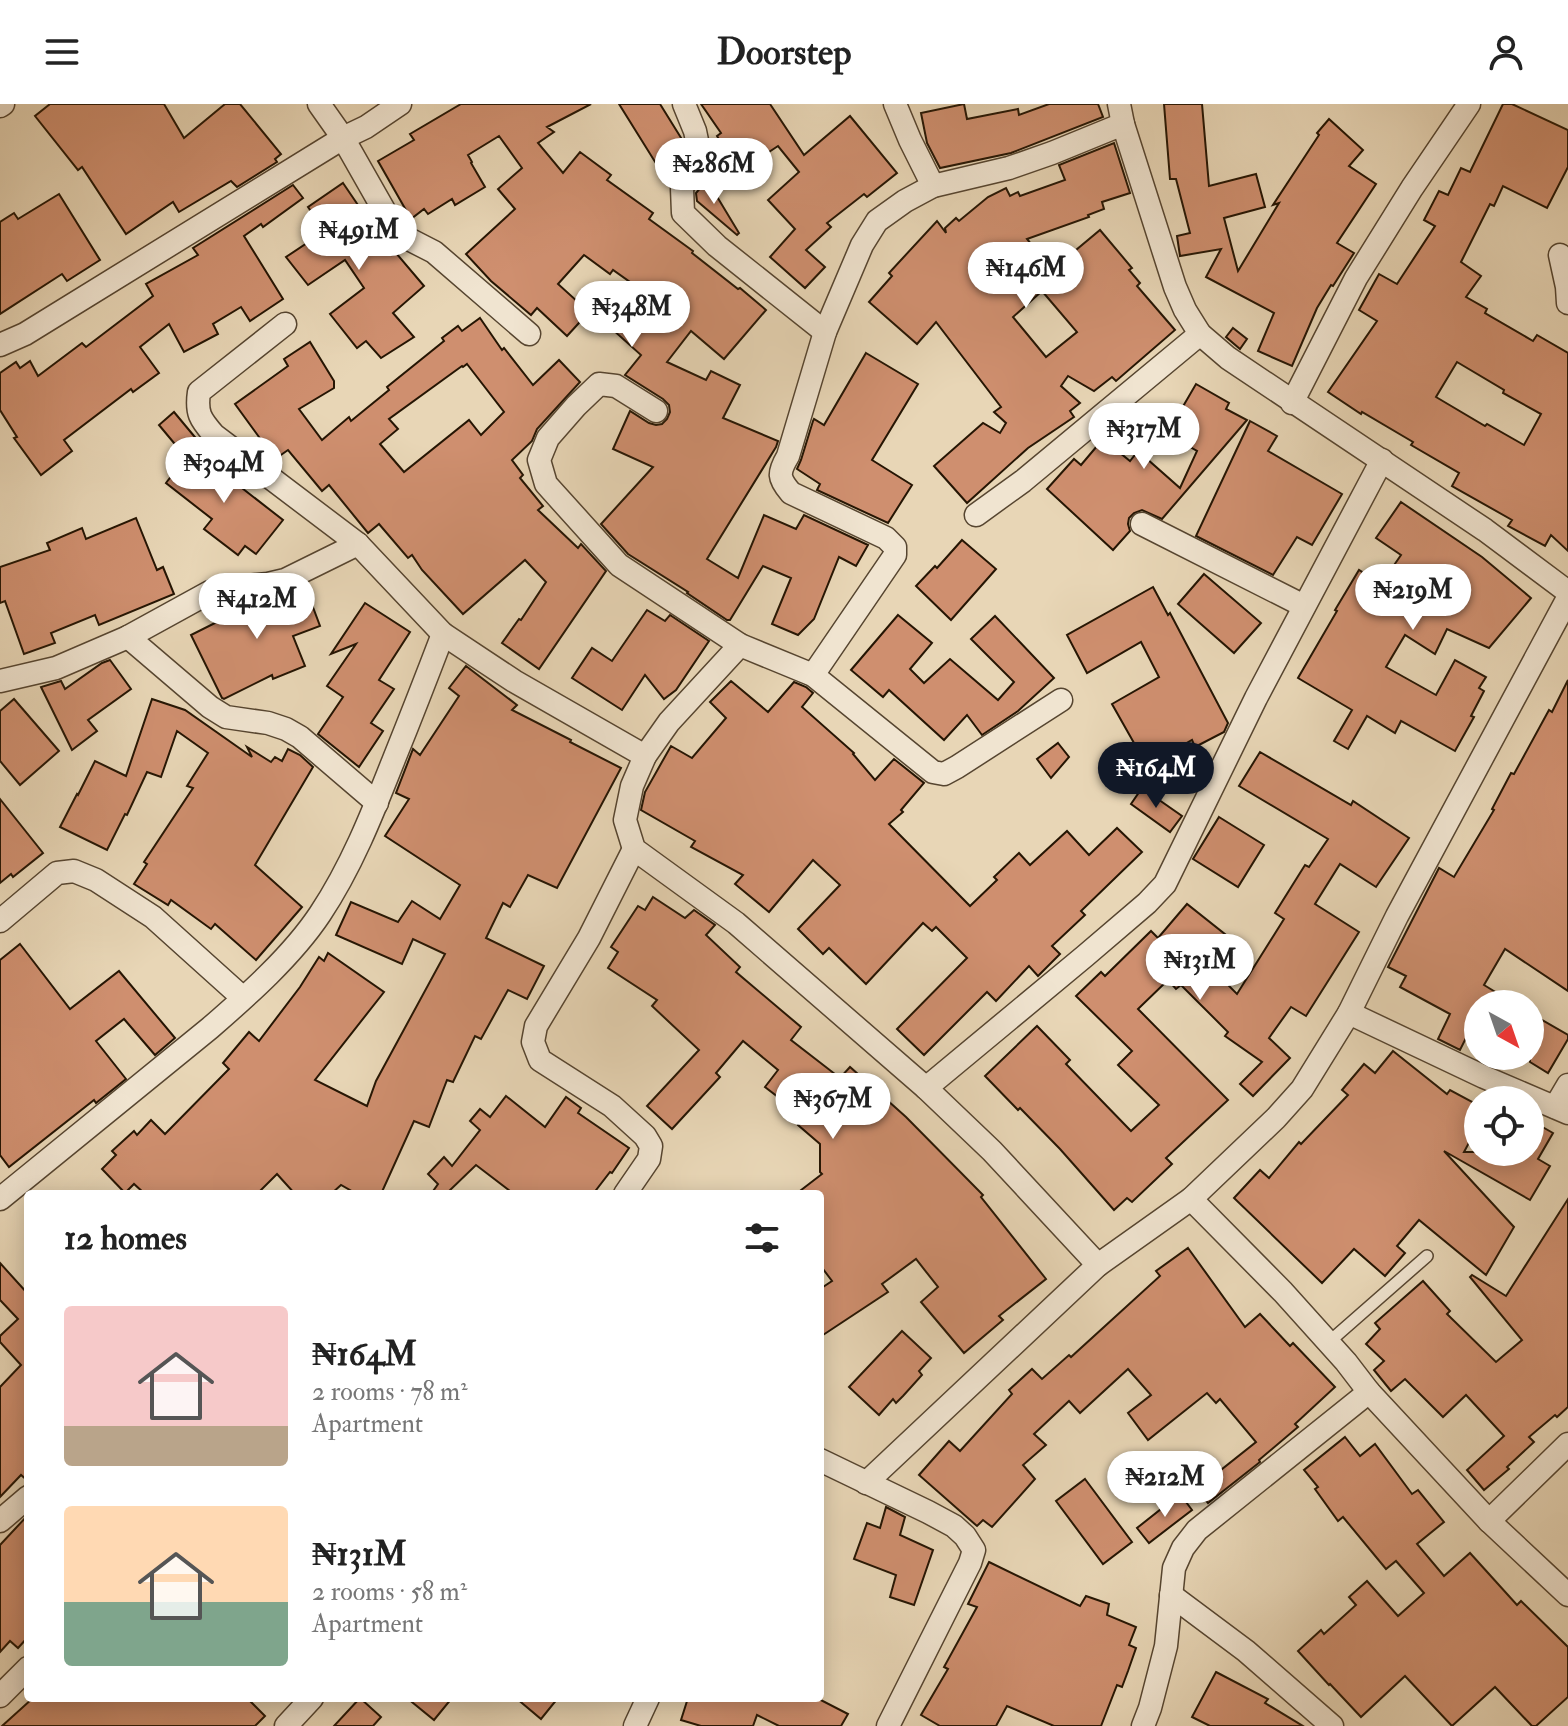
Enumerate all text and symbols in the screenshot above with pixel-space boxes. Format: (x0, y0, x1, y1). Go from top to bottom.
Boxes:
icon: menu (40, 30, 84, 74)
text: Doorstep (717, 30, 851, 75)
icon: person (1484, 30, 1528, 74)
pin: ₦286M (658, 138, 770, 206)
text: ₦286M (673, 148, 755, 180)
pin: ₦491M (303, 204, 415, 272)
text: ₦491M (319, 214, 399, 246)
pin: ₦146M (970, 242, 1082, 310)
text: ₦146M (986, 252, 1066, 284)
pin: ₦348M (576, 281, 688, 349)
text: ₦348M (592, 291, 672, 323)
pin: ₦317M (1088, 403, 1200, 471)
text: ₦317M (1106, 413, 1182, 445)
pin: ₦304M (168, 437, 280, 505)
text: ₦304M (183, 447, 265, 479)
pin: ₦219M (1357, 564, 1469, 632)
pin: ₦412M (201, 573, 313, 641)
text: ₦219M (1373, 574, 1453, 606)
text: ₦412M (217, 583, 297, 615)
pin: ₦164M (1100, 742, 1212, 810)
text: ₦164M (1116, 752, 1196, 784)
pin: ₦131M (1144, 934, 1256, 1002)
text: ₦131M (1164, 944, 1236, 976)
north arrow (1464, 990, 1544, 1070)
map controls (1464, 990, 1544, 1166)
pin: ₦367M (777, 1073, 889, 1141)
text: ₦367M (794, 1083, 872, 1115)
button: locate (1464, 1086, 1544, 1166)
icon: filters (740, 1216, 784, 1260)
text: 12 homes (64, 1217, 187, 1260)
text: ₦164M (312, 1333, 417, 1376)
icon: home (128, 1338, 224, 1434)
text: 2 rooms · 78 m² (312, 1376, 468, 1408)
text: Apartment (312, 1408, 423, 1440)
pin: ₦212M (1109, 1451, 1221, 1519)
text: ₦212M (1125, 1461, 1205, 1493)
text: ₦131M (312, 1533, 407, 1576)
icon: home (128, 1538, 224, 1634)
text: 2 rooms · 58 m² (312, 1576, 467, 1608)
text: Apartment (312, 1608, 423, 1640)

